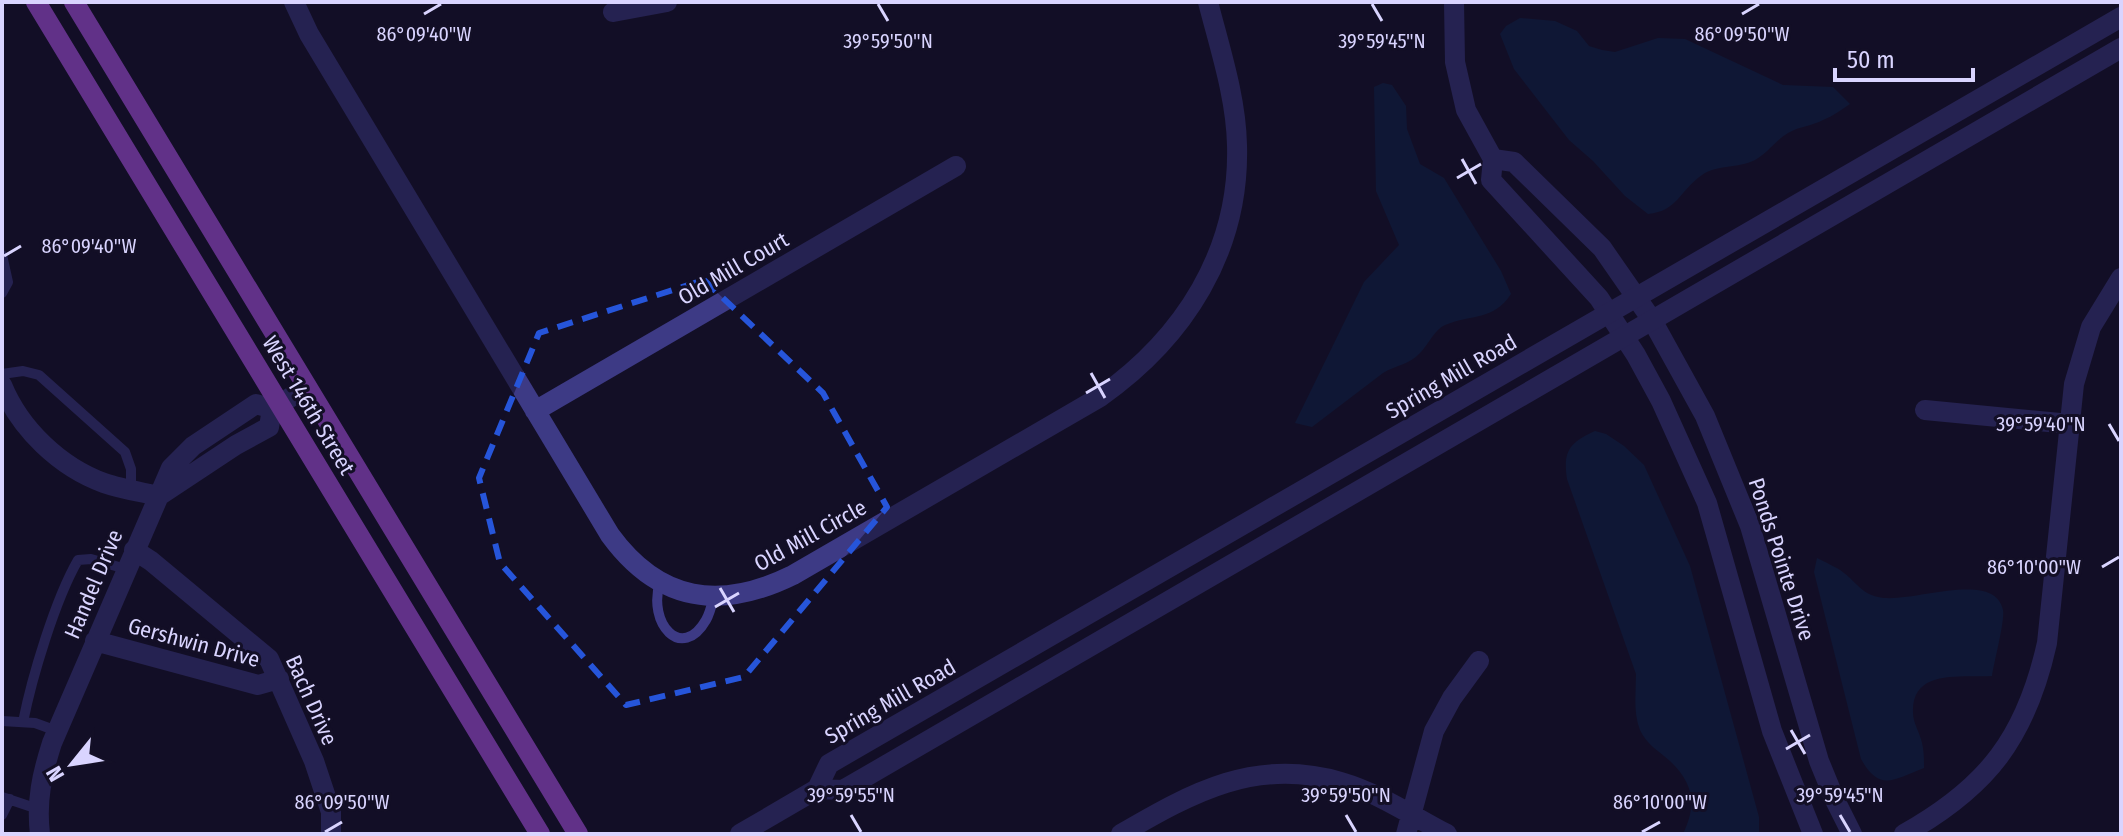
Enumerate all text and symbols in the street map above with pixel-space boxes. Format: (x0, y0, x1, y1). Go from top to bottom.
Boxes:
text: 86°09'40"W (377, 22, 471, 46)
text: 86°09'50"W (1694, 22, 1790, 46)
text: 39°59'50"N (843, 29, 933, 53)
text: 39°59'45"N (1338, 29, 1426, 53)
scale bar (1835, 32, 1973, 82)
text: 50 m (1847, 46, 1895, 74)
street label: Old Mill Court (673, 226, 794, 311)
text: 86°09'40"W (42, 234, 136, 258)
street label: Spring Mill Road (1381, 328, 1521, 425)
street label: West 146th Street (257, 331, 361, 480)
text: 39°59'40"N (1996, 412, 2086, 436)
street label: Ponds Pointe Drive (1743, 474, 1821, 644)
street label: Old Mill Circle (749, 494, 871, 577)
street label: Handel Drive (58, 526, 129, 643)
text: 86°10'00"W (1987, 555, 2081, 579)
street label: Gershwin Drive (125, 612, 263, 673)
street label: Bach Drive (280, 651, 343, 749)
street label: Spring Mill Road (820, 653, 960, 750)
north arrow (32, 724, 112, 804)
text: N (40, 761, 70, 786)
text: 39°59'55"N (807, 783, 895, 807)
text: 39°59'50"N (1301, 783, 1391, 807)
text: 39°59'45"N (1796, 783, 1884, 807)
text: 86°09'50"W (294, 790, 390, 814)
text: 86°10'00"W (1613, 790, 1707, 814)

